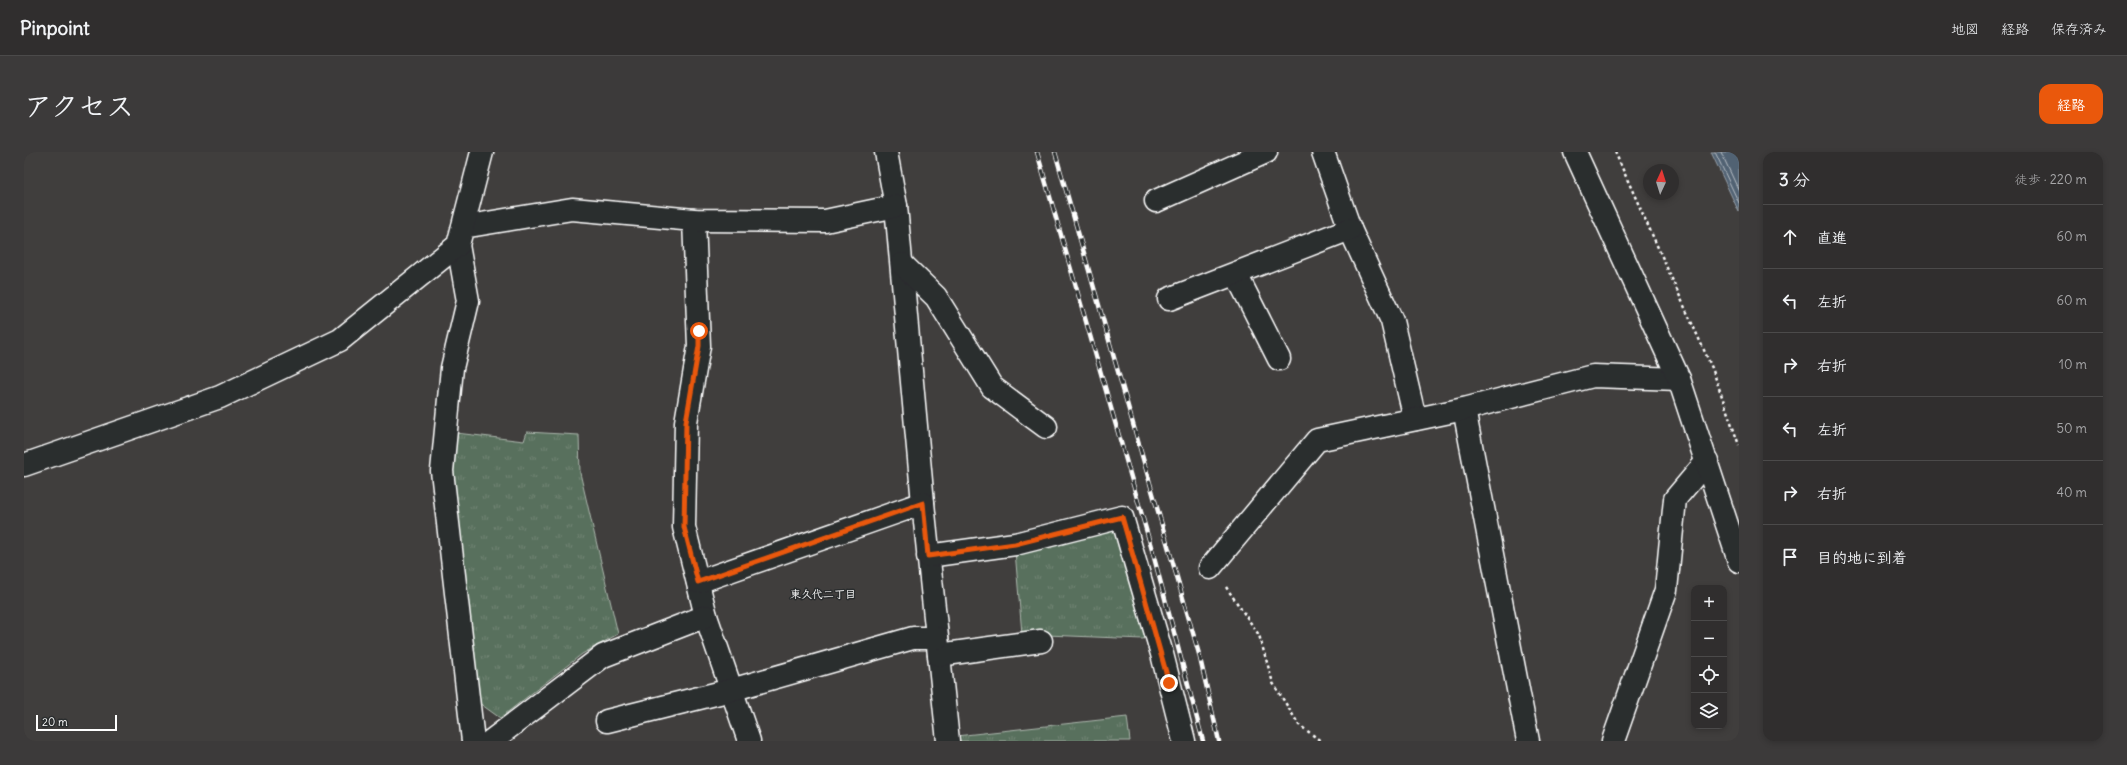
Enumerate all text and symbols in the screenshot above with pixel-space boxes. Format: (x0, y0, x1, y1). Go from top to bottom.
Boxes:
text: Pinpoint (20, 16, 90, 40)
text: 地図 (1951, 20, 1979, 38)
text: 経路 (2001, 20, 2029, 38)
text: 保存済み (2051, 20, 2107, 38)
button: 経路 (2039, 84, 2103, 124)
text: アクセス (24, 88, 134, 124)
north arrow (1643, 164, 1679, 200)
text: 3 分 (1779, 169, 1810, 191)
text: 徒歩 · 220 m (2015, 171, 2087, 188)
icon: ahead (1779, 226, 1801, 248)
text: 直進 (1817, 228, 1847, 247)
text: 60 m (2056, 228, 2087, 245)
icon: left (1779, 290, 1801, 312)
text: 左折 (1817, 292, 1847, 311)
text: 60 m (2056, 292, 2087, 309)
route start (690, 322, 708, 340)
icon: right (1779, 354, 1801, 376)
text: 右折 (1817, 356, 1847, 375)
text: 10 m (2059, 356, 2087, 373)
icon: left (1779, 418, 1801, 440)
text: 左折 (1817, 420, 1847, 439)
text: 50 m (2056, 420, 2087, 437)
icon: right (1779, 482, 1801, 504)
text: 右折 (1817, 484, 1847, 503)
text: 40 m (2056, 484, 2087, 501)
icon: arrive (1779, 546, 1801, 568)
text: 目的地に到着 (1817, 548, 1907, 567)
map controls (1691, 585, 1727, 729)
button: + (1691, 585, 1727, 621)
district label: 東久代二丁目 (790, 587, 856, 601)
button: − (1691, 621, 1727, 657)
button: locate (1691, 657, 1727, 693)
route end (1160, 674, 1178, 692)
button: layers (1691, 693, 1727, 729)
scale bar (36, 713, 117, 732)
text: 20 m (42, 715, 68, 729)

